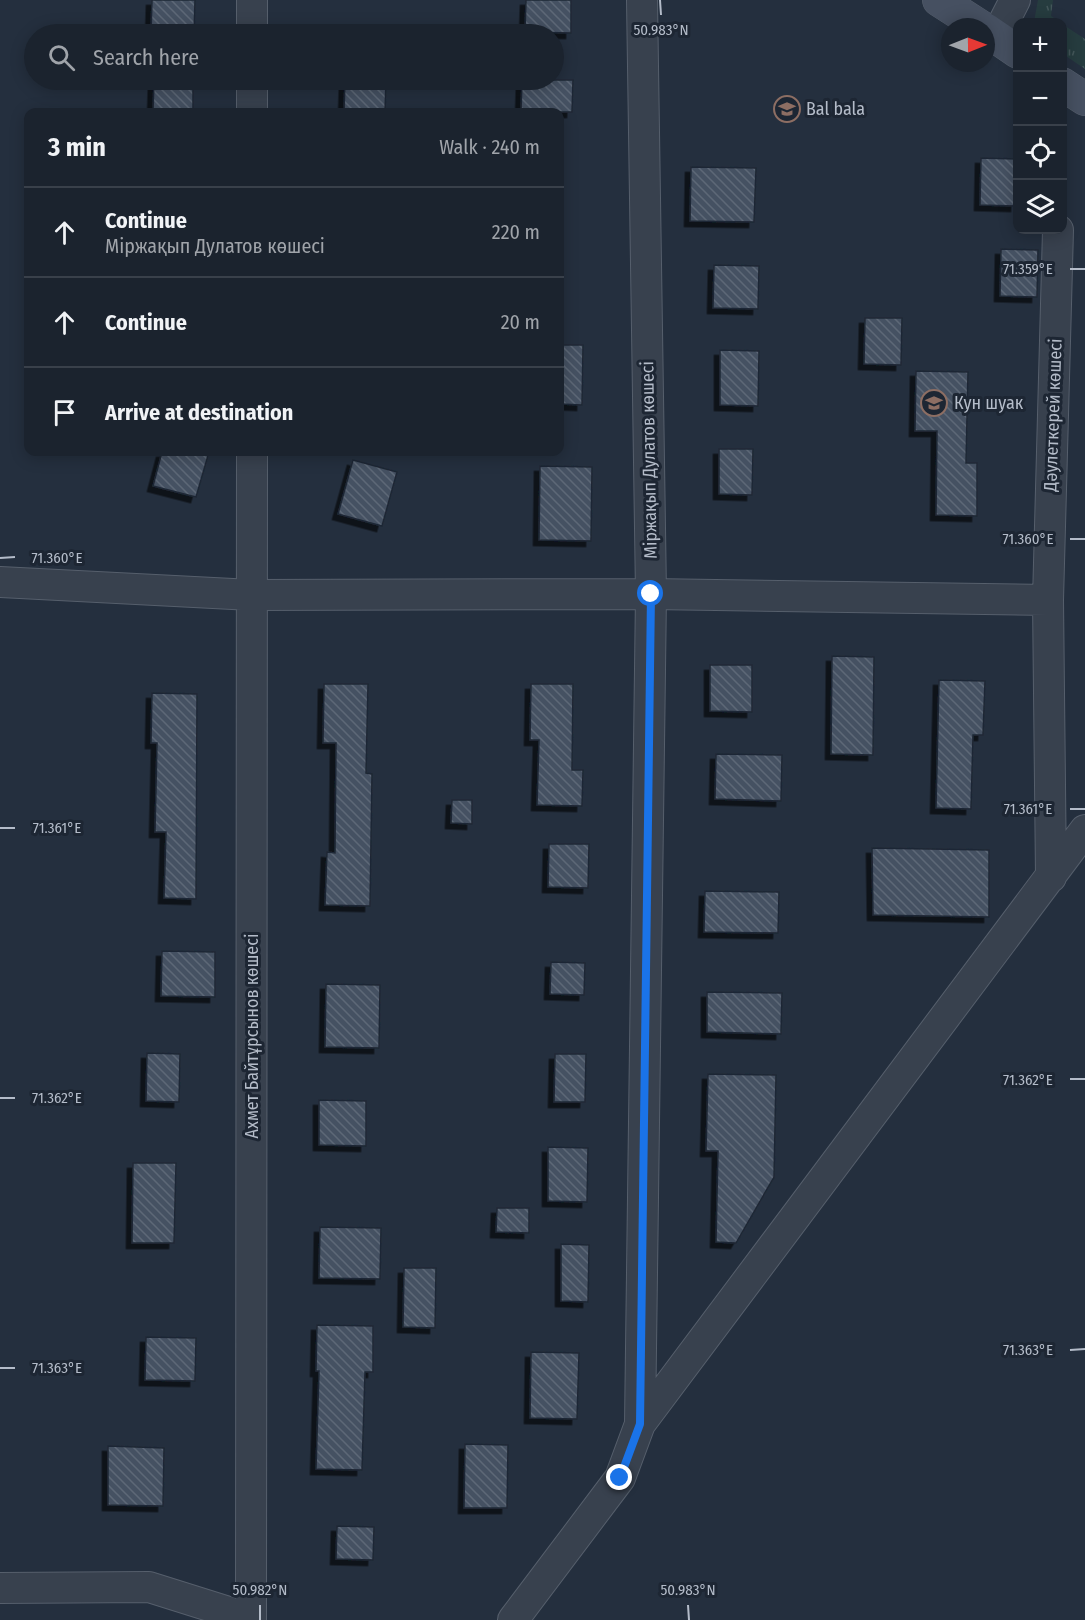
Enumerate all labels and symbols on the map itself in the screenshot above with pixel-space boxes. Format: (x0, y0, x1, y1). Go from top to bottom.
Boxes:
north arrow (941, 18, 995, 72)
text: 50.983°N (633, 21, 689, 39)
school or university icon: Bal bala (772, 94, 802, 124)
place label: Bal bala (806, 98, 865, 120)
text: 71.359°E (1003, 260, 1053, 278)
street label: Дәулеткерей көшесі (1039, 338, 1067, 493)
street label: Міржақып Дулатов көшесі (636, 361, 662, 559)
school or university icon: Кун шуак (919, 388, 949, 418)
place label: Кун шуак (954, 392, 1024, 414)
text: 71.360°E (1002, 530, 1054, 548)
text: 71.360°E (31, 549, 83, 567)
route start (637, 580, 663, 606)
text: 71.361°E (1004, 800, 1052, 818)
text: 71.361°E (33, 819, 81, 837)
street label: Ахмет Байтұрсынов көшесі (241, 934, 263, 1138)
text: 71.362°E (1003, 1071, 1053, 1089)
text: 71.362°E (32, 1089, 82, 1107)
text: 71.363°E (1003, 1341, 1053, 1359)
text: 71.363°E (32, 1359, 82, 1377)
route end (606, 1464, 632, 1490)
text: 50.982°N (233, 1581, 287, 1599)
text: 50.983°N (660, 1581, 716, 1599)

